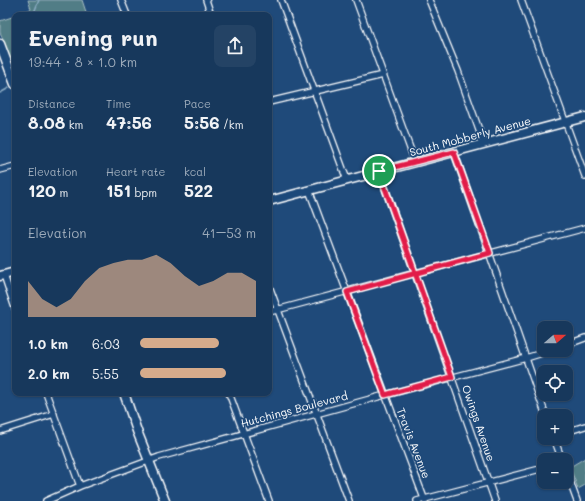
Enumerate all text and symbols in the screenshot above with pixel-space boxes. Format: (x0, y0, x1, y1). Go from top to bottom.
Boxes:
text: Evening run (28, 23, 158, 52)
button: share (214, 25, 256, 67)
text: 19:44 · 8 × 1.0 km (28, 53, 137, 70)
text: Distance (28, 96, 75, 111)
text: Time (106, 96, 131, 111)
text: Pace (184, 96, 211, 111)
text: 8.08 (28, 111, 65, 133)
text: 47:56 (106, 111, 152, 133)
text: 5:56 (184, 111, 220, 133)
street label: South Mobberly Avenue (408, 113, 533, 159)
text: km (65, 117, 83, 132)
text: /km (220, 117, 243, 132)
pin (362, 154, 396, 188)
icon: arrive (368, 160, 390, 182)
text: Elevation (28, 164, 77, 179)
text: Heart rate (106, 164, 165, 179)
text: kcal (184, 164, 206, 179)
text: 120 (28, 179, 56, 201)
text: 151 (106, 179, 131, 201)
text: 522 (184, 179, 213, 201)
text: m (56, 185, 68, 200)
text: bpm (131, 185, 157, 200)
text: Elevation (28, 224, 86, 241)
text: 41–53 m (202, 224, 256, 241)
north arrow (537, 321, 573, 357)
map controls (537, 321, 573, 489)
text: 1.0 km (28, 335, 68, 352)
text: 6:03 (92, 335, 120, 352)
text: 2.0 km (28, 365, 70, 382)
text: 5:55 (92, 365, 119, 382)
button: locate (537, 365, 573, 401)
street label: Owings Avenue (459, 383, 499, 463)
street label: Hutchings Boulevard (239, 387, 349, 431)
street label: Travis Avenue (394, 405, 434, 481)
button: + (537, 409, 573, 445)
button: − (537, 453, 573, 489)

